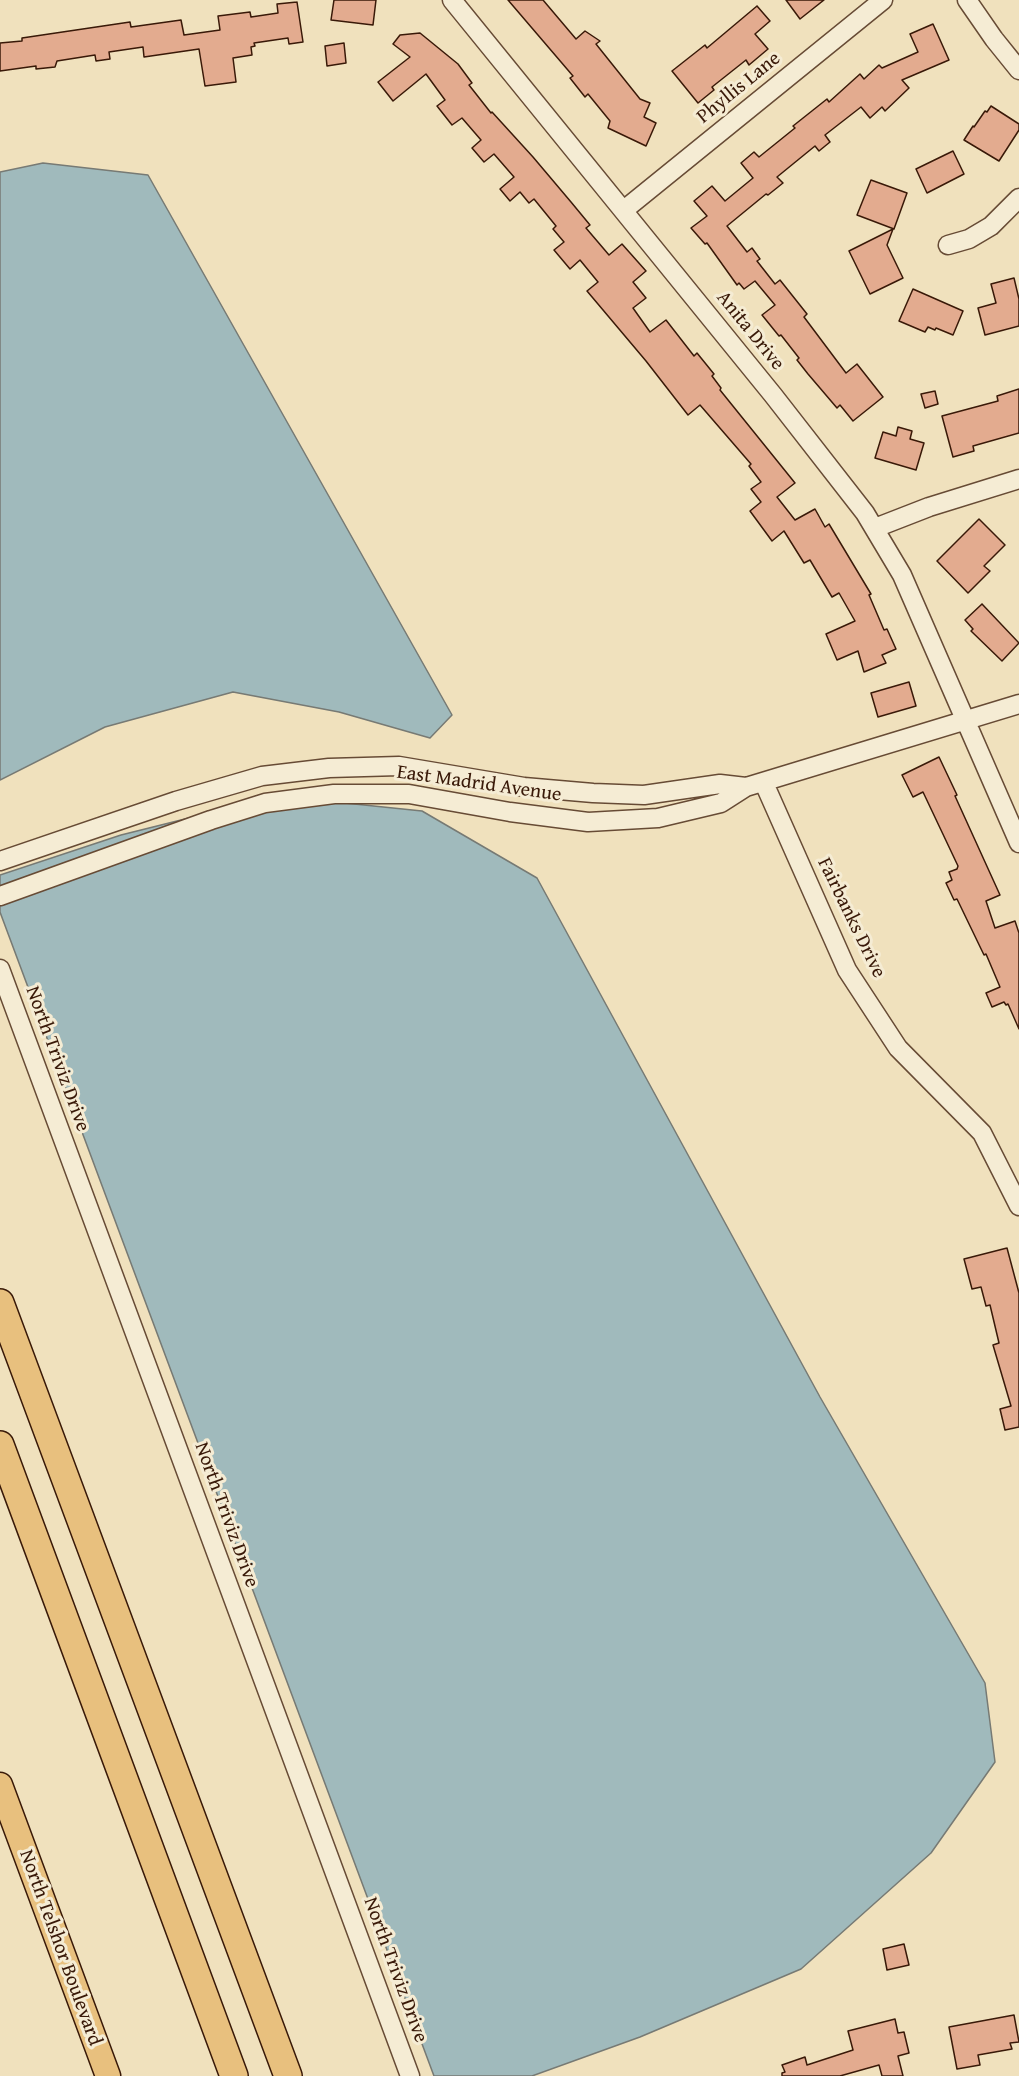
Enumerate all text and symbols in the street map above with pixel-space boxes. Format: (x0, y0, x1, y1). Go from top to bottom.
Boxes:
street label: Phyllis Lane (692, 47, 786, 129)
street label: Anita Drive (711, 287, 789, 375)
street label: East Madrid Avenue (395, 761, 563, 807)
street label: Fairbanks Drive (812, 854, 890, 982)
street label: North Triviz Drive (20, 983, 94, 1135)
street label: North Triviz Drive (189, 1439, 263, 1591)
street label: North Telshor Boulevard (13, 1847, 107, 2049)
street label: North Triviz Drive (358, 1894, 432, 2046)

